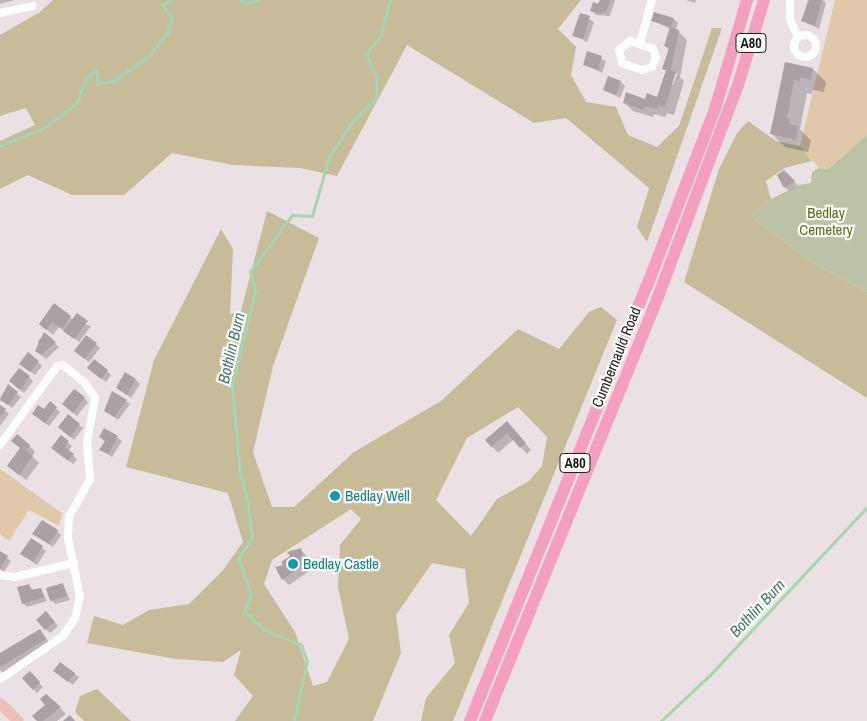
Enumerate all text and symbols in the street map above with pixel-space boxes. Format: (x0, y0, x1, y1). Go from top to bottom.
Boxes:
road number: A80 (735, 32, 767, 54)
park label: Bedlay Cemetery (799, 203, 853, 238)
street label: Cumbernauld Road (588, 304, 644, 410)
water label: Bothlin Burn (214, 311, 248, 385)
road number: A80 (559, 452, 591, 474)
place label: Bedlay Well (345, 487, 410, 505)
marker: Bedlay Well (329, 490, 341, 502)
place label: Bedlay Castle (303, 555, 379, 573)
marker: Bedlay Castle (287, 558, 299, 570)
water label: Bothlin Burn (725, 575, 789, 641)

